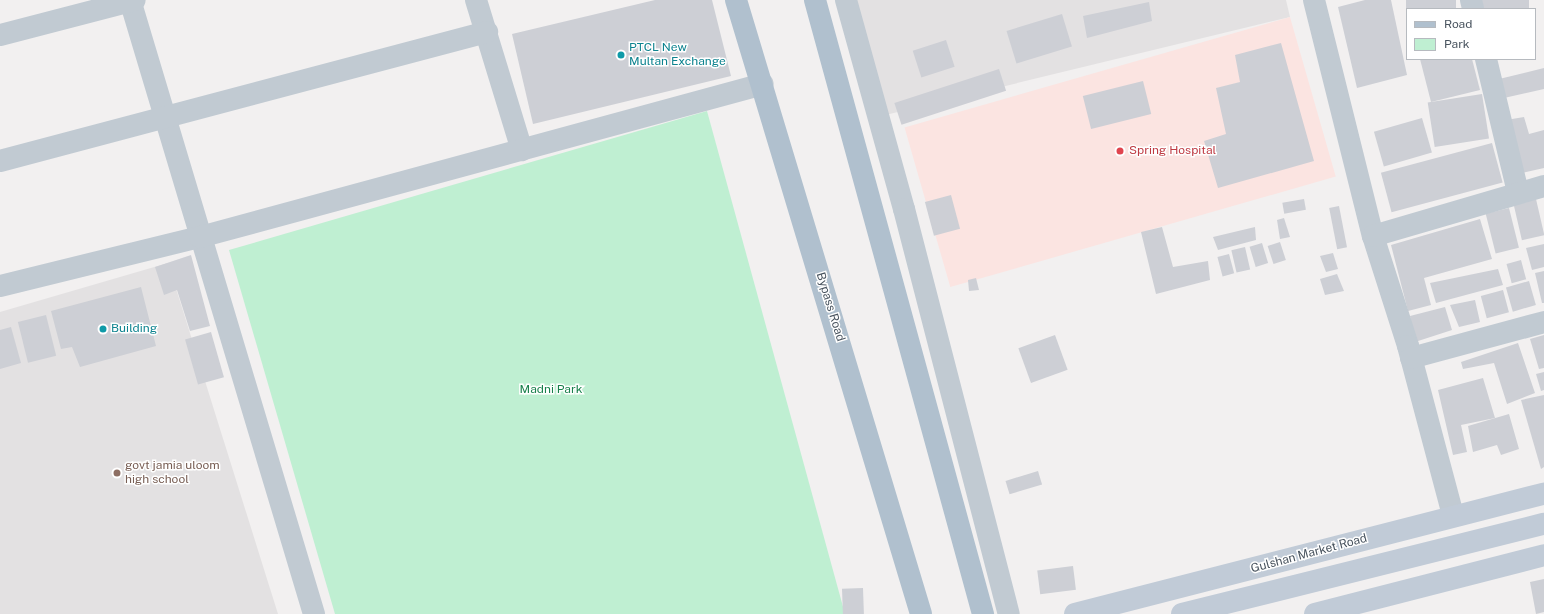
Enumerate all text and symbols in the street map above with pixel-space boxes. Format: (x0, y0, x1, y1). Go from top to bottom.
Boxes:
legend (1406, 8, 1536, 60)
text: Road (1444, 17, 1472, 31)
text: Park (1444, 37, 1470, 51)
place label: PTCL New Multan Exchange (629, 41, 726, 69)
marker: PTCL New Multan Exchange (616, 50, 626, 60)
place label: Spring Hospital (1129, 144, 1216, 158)
marker: Spring Hospital (1114, 145, 1126, 157)
street label: Bypass Road (813, 271, 847, 343)
place label: Building (111, 322, 157, 336)
marker: Building (98, 324, 108, 334)
park label: Madni Park (520, 383, 582, 397)
place label: govt jamia uloom high school (125, 459, 220, 487)
marker: govt jamia uloom high school (112, 468, 122, 478)
street label: Gulshan Market Road (1249, 532, 1369, 576)

